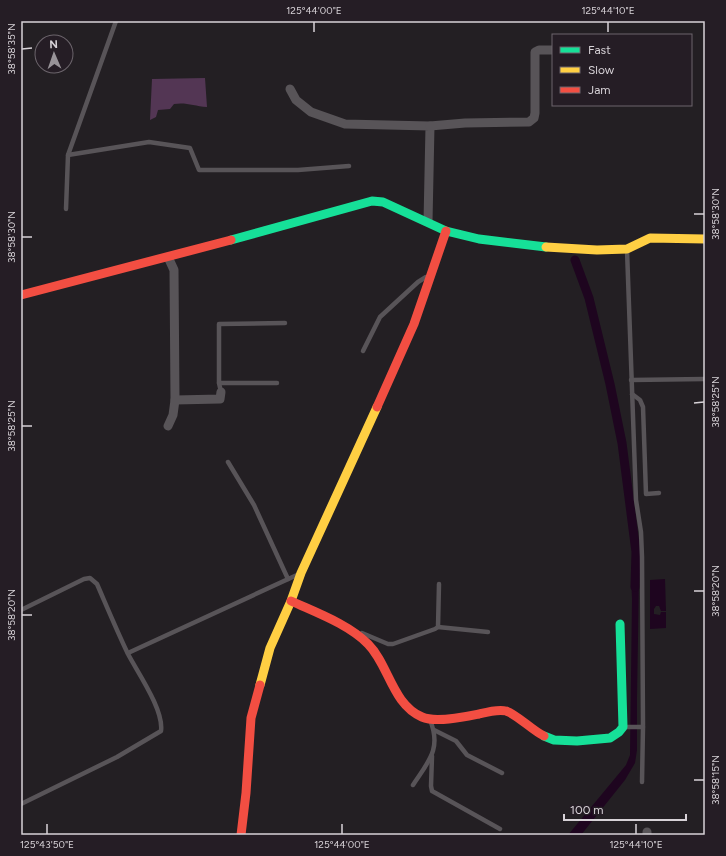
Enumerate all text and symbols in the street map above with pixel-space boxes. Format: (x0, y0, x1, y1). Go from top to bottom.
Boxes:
text: 125°44'00"E (286, 4, 342, 17)
text: 125°44'10"E (581, 4, 635, 17)
text: 38°58'35"N (5, 23, 18, 75)
north arrow (34, 34, 74, 74)
legend (552, 34, 692, 106)
text: N (49, 38, 58, 51)
text: Fast (588, 43, 611, 57)
text: Slow (588, 63, 615, 77)
text: Jam (588, 83, 611, 97)
text: 38°58'30"N (709, 188, 722, 240)
text: 38°58'30"N (5, 211, 18, 263)
text: 38°58'25"N (709, 376, 722, 428)
text: 38°58'25"N (5, 400, 18, 452)
text: 38°58'20"N (709, 565, 722, 617)
text: 38°58'20"N (5, 589, 18, 641)
text: 38°58'15"N (709, 755, 722, 805)
scale bar (564, 796, 686, 822)
text: 100 m (570, 803, 604, 817)
text: 125°43'50"E (20, 838, 74, 851)
text: 125°44'00"E (314, 838, 370, 851)
text: 125°44'10"E (609, 838, 663, 851)

